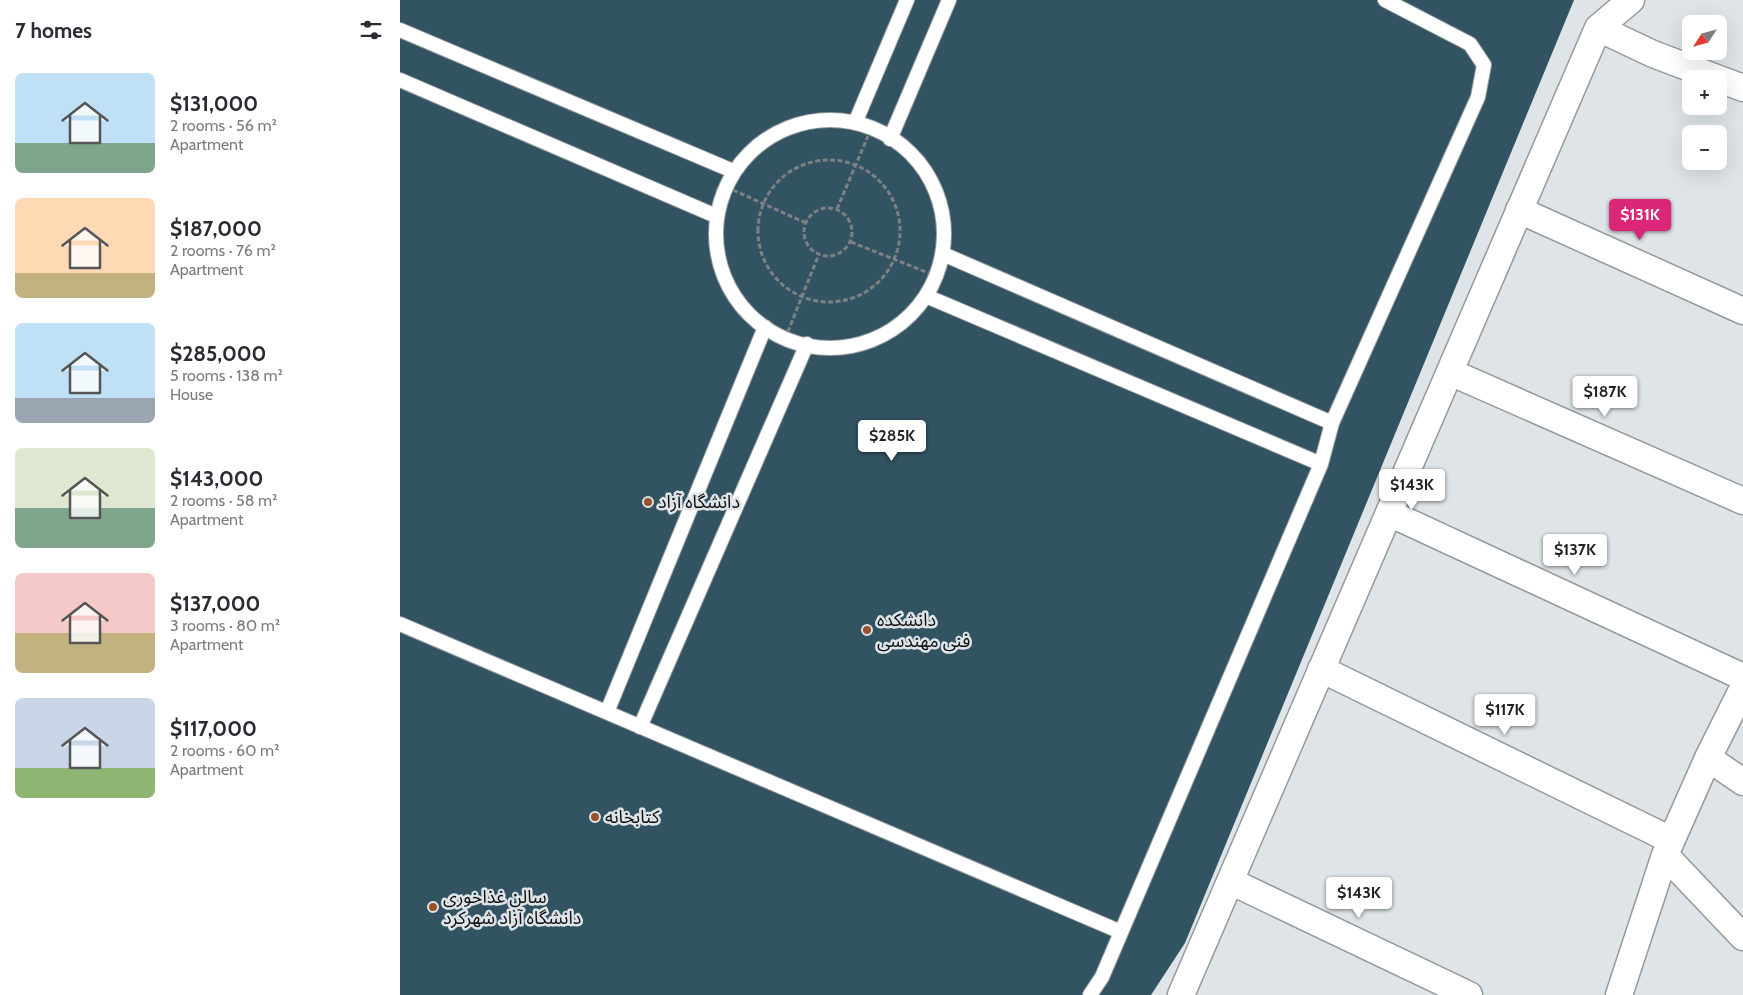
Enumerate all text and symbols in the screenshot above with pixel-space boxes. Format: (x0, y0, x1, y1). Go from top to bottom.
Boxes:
north arrow (1682, 15, 1728, 60)
map controls (1682, 15, 1727, 170)
icon: filters (357, 16, 385, 44)
text: 7 homes (15, 18, 92, 43)
button: + (1682, 70, 1727, 115)
text: $131,000 (170, 91, 258, 116)
icon: home (55, 93, 115, 153)
text: 2 rooms · 56 m² (170, 116, 277, 135)
button: − (1682, 125, 1727, 170)
text: Apartment (170, 135, 243, 154)
pin: $131K (1605, 198, 1675, 241)
text: $131K (1620, 205, 1660, 224)
text: $187,000 (170, 216, 262, 241)
icon: home (55, 218, 115, 278)
text: 2 rooms · 76 m² (170, 241, 276, 260)
text: Apartment (170, 260, 243, 279)
text: $285,000 (170, 341, 266, 366)
icon: home (55, 343, 115, 403)
text: 5 rooms · 138 m² (170, 366, 283, 385)
pin: $187K (1570, 376, 1640, 418)
text: $187K (1583, 382, 1627, 401)
text: House (170, 385, 213, 404)
pin: $285K (857, 420, 927, 462)
text: $285K (869, 426, 915, 445)
text: $143,000 (170, 466, 263, 491)
icon: home (55, 468, 115, 528)
pin: $143K (1377, 468, 1447, 511)
text: $143K (1390, 475, 1434, 494)
text: 2 rooms · 58 m² (170, 491, 277, 510)
place label: دانشگاه آزاد (658, 491, 740, 513)
marker: دانشگاه آزاد (642, 496, 654, 508)
text: Apartment (170, 510, 243, 529)
pin: $137K (1540, 534, 1610, 576)
text: $137K (1554, 540, 1596, 559)
text: $137,000 (170, 591, 260, 616)
icon: home (55, 593, 115, 653)
place label: دانشکده فنی مهندسی (877, 609, 970, 652)
text: 3 rooms · 80 m² (170, 616, 280, 635)
marker: دانشکده فنی مهندسی (861, 624, 873, 636)
text: Apartment (170, 635, 243, 654)
pin: $117K (1470, 694, 1540, 736)
text: $117K (1485, 700, 1525, 719)
text: $117,000 (170, 716, 257, 741)
icon: home (55, 718, 115, 778)
text: 2 rooms · 60 m² (170, 741, 279, 760)
text: Apartment (170, 760, 243, 779)
place label: کتابخانه (605, 806, 660, 828)
marker: کتابخانه (589, 811, 601, 823)
pin: $143K (1324, 876, 1394, 919)
text: $143K (1337, 883, 1381, 902)
place label: سالن غذاخوری دانشگاه آزاد شهرکرد (443, 886, 581, 929)
marker: سالن غذاخوری دانشگاه آزاد شهرکرد (427, 901, 439, 913)

